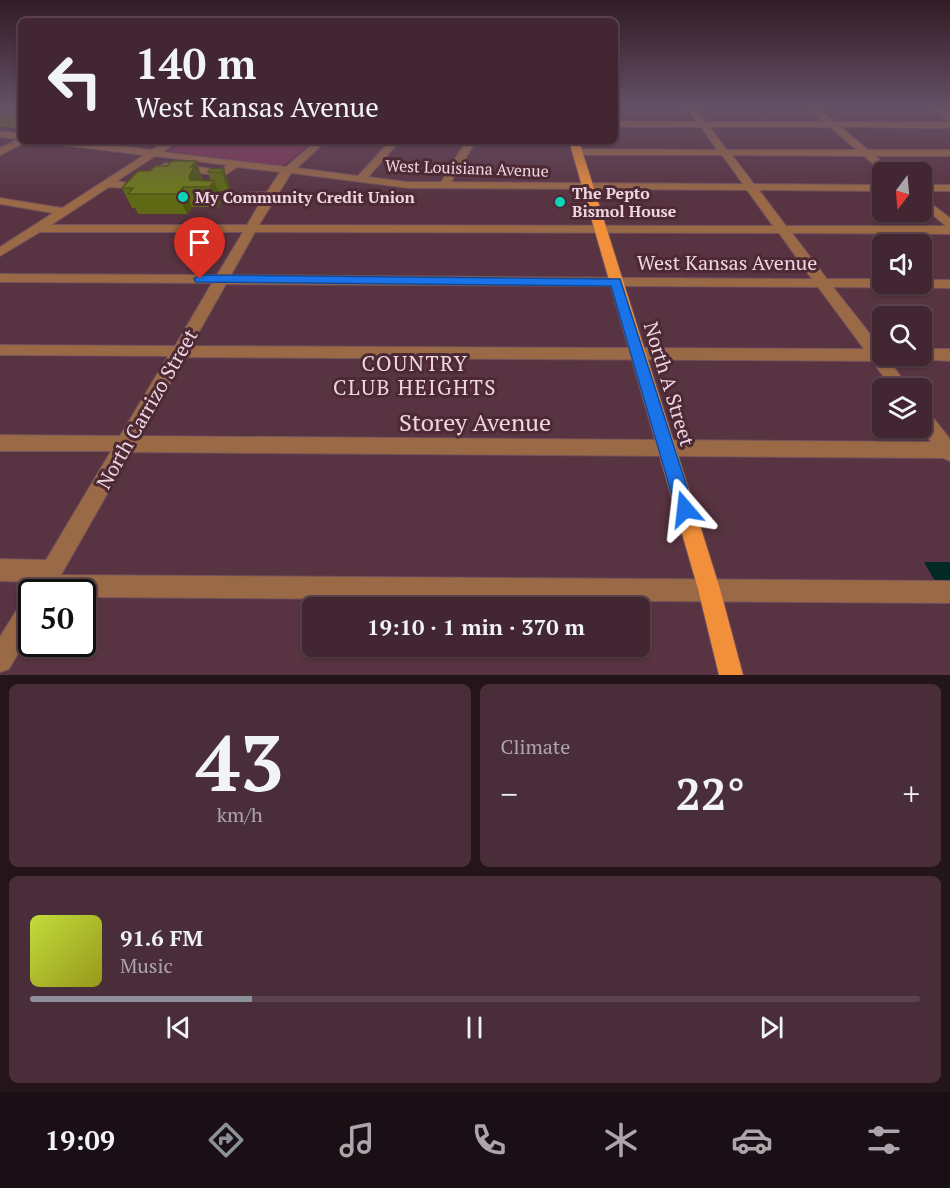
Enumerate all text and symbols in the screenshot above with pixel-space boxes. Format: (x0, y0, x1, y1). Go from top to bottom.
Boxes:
text: 140 m (135, 35, 256, 91)
icon: left (36, 42, 114, 120)
text: West Kansas Avenue (135, 89, 379, 125)
street label: West Louisiana Avenue (385, 154, 549, 182)
north arrow (872, 162, 932, 222)
map controls (872, 162, 932, 438)
place label: The Pepto Bismol House (572, 182, 677, 222)
place label: My Community Credit Union (195, 186, 416, 208)
marker: My Community Credit Union (176, 190, 190, 204)
marker: The Pepto Bismol House (553, 195, 567, 209)
pin (174, 217, 225, 279)
icon: arrive (183, 226, 216, 259)
button: sound (872, 234, 932, 294)
street label: West Kansas Avenue (637, 249, 817, 276)
button: search (872, 306, 932, 366)
street label: North A Street (638, 318, 701, 450)
street label: North Carrizo Street (90, 323, 204, 494)
district label: COUNTRY CLUB HEIGHTS (333, 349, 497, 401)
button: layers (872, 378, 932, 438)
street label: Storey Avenue (399, 406, 551, 438)
position arrow (653, 477, 717, 541)
speed limit sign: 50 (18, 579, 96, 657)
text: 19:10 · 1 min · 370 m (367, 612, 585, 641)
text: 43 (196, 710, 284, 813)
text: Climate (501, 733, 570, 760)
text: 22° (676, 763, 745, 823)
text: − (501, 772, 518, 815)
text: + (902, 772, 920, 815)
text: km/h (217, 801, 263, 828)
text: 91.6 FM (120, 923, 203, 952)
text: Music (120, 952, 173, 979)
icon: previous (162, 1011, 195, 1044)
icon: pause (458, 1011, 491, 1044)
icon: next (755, 1011, 788, 1044)
icon: directions (205, 1119, 247, 1161)
icon: music (336, 1119, 378, 1161)
icon: phone (468, 1119, 510, 1161)
icon: climate (600, 1119, 642, 1161)
icon: car (731, 1119, 773, 1161)
icon: filters (863, 1119, 905, 1161)
text: 19:09 (45, 1122, 115, 1158)

